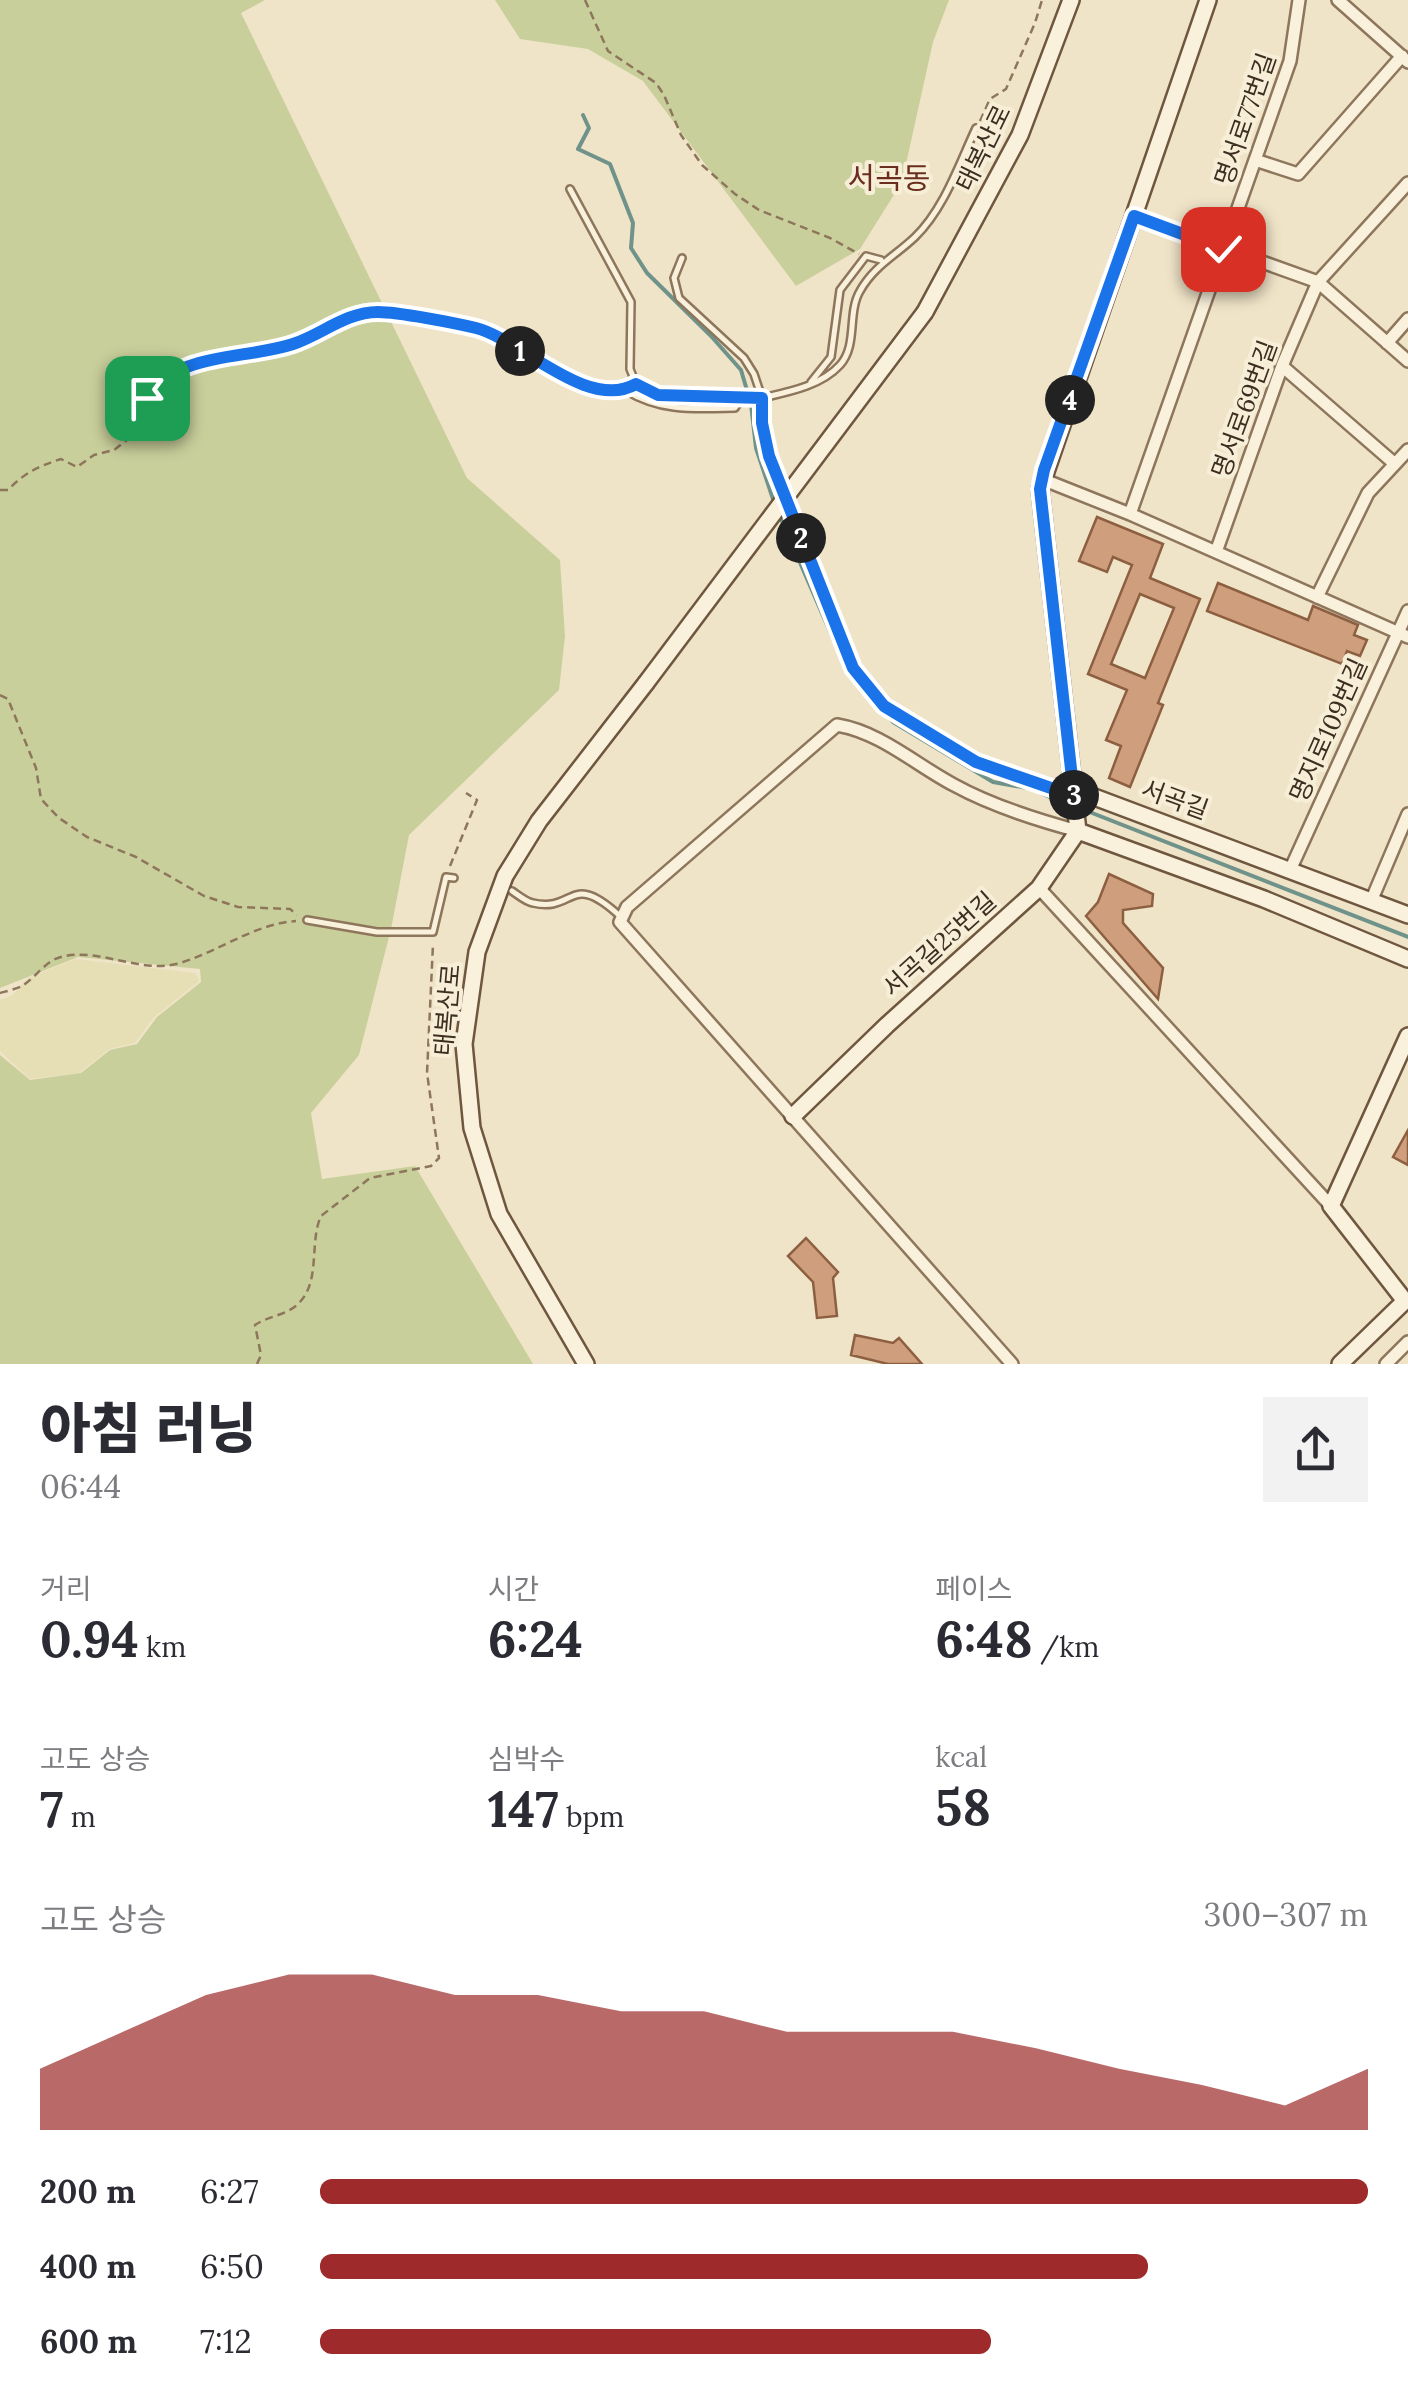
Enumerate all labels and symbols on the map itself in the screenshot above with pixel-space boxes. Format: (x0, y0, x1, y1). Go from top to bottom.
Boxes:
street label: 명서로77번길 (1207, 49, 1283, 189)
street label: 태복산로 (948, 100, 1018, 196)
district label: 서곡동 (848, 159, 930, 197)
pin (1181, 207, 1266, 292)
pin: 1 (495, 326, 545, 376)
street label: 명서로69번길 (1204, 336, 1284, 482)
pin (105, 356, 190, 441)
pin: 4 (1045, 375, 1095, 425)
pin: 2 (776, 513, 826, 563)
street label: 명지로109번길 (1282, 653, 1374, 807)
pin: 3 (1049, 770, 1099, 820)
street label: 서곡길 (1137, 772, 1213, 826)
street label: 서곡길25번길 (876, 885, 1002, 1003)
street label: 태복산로 (427, 963, 467, 1057)

